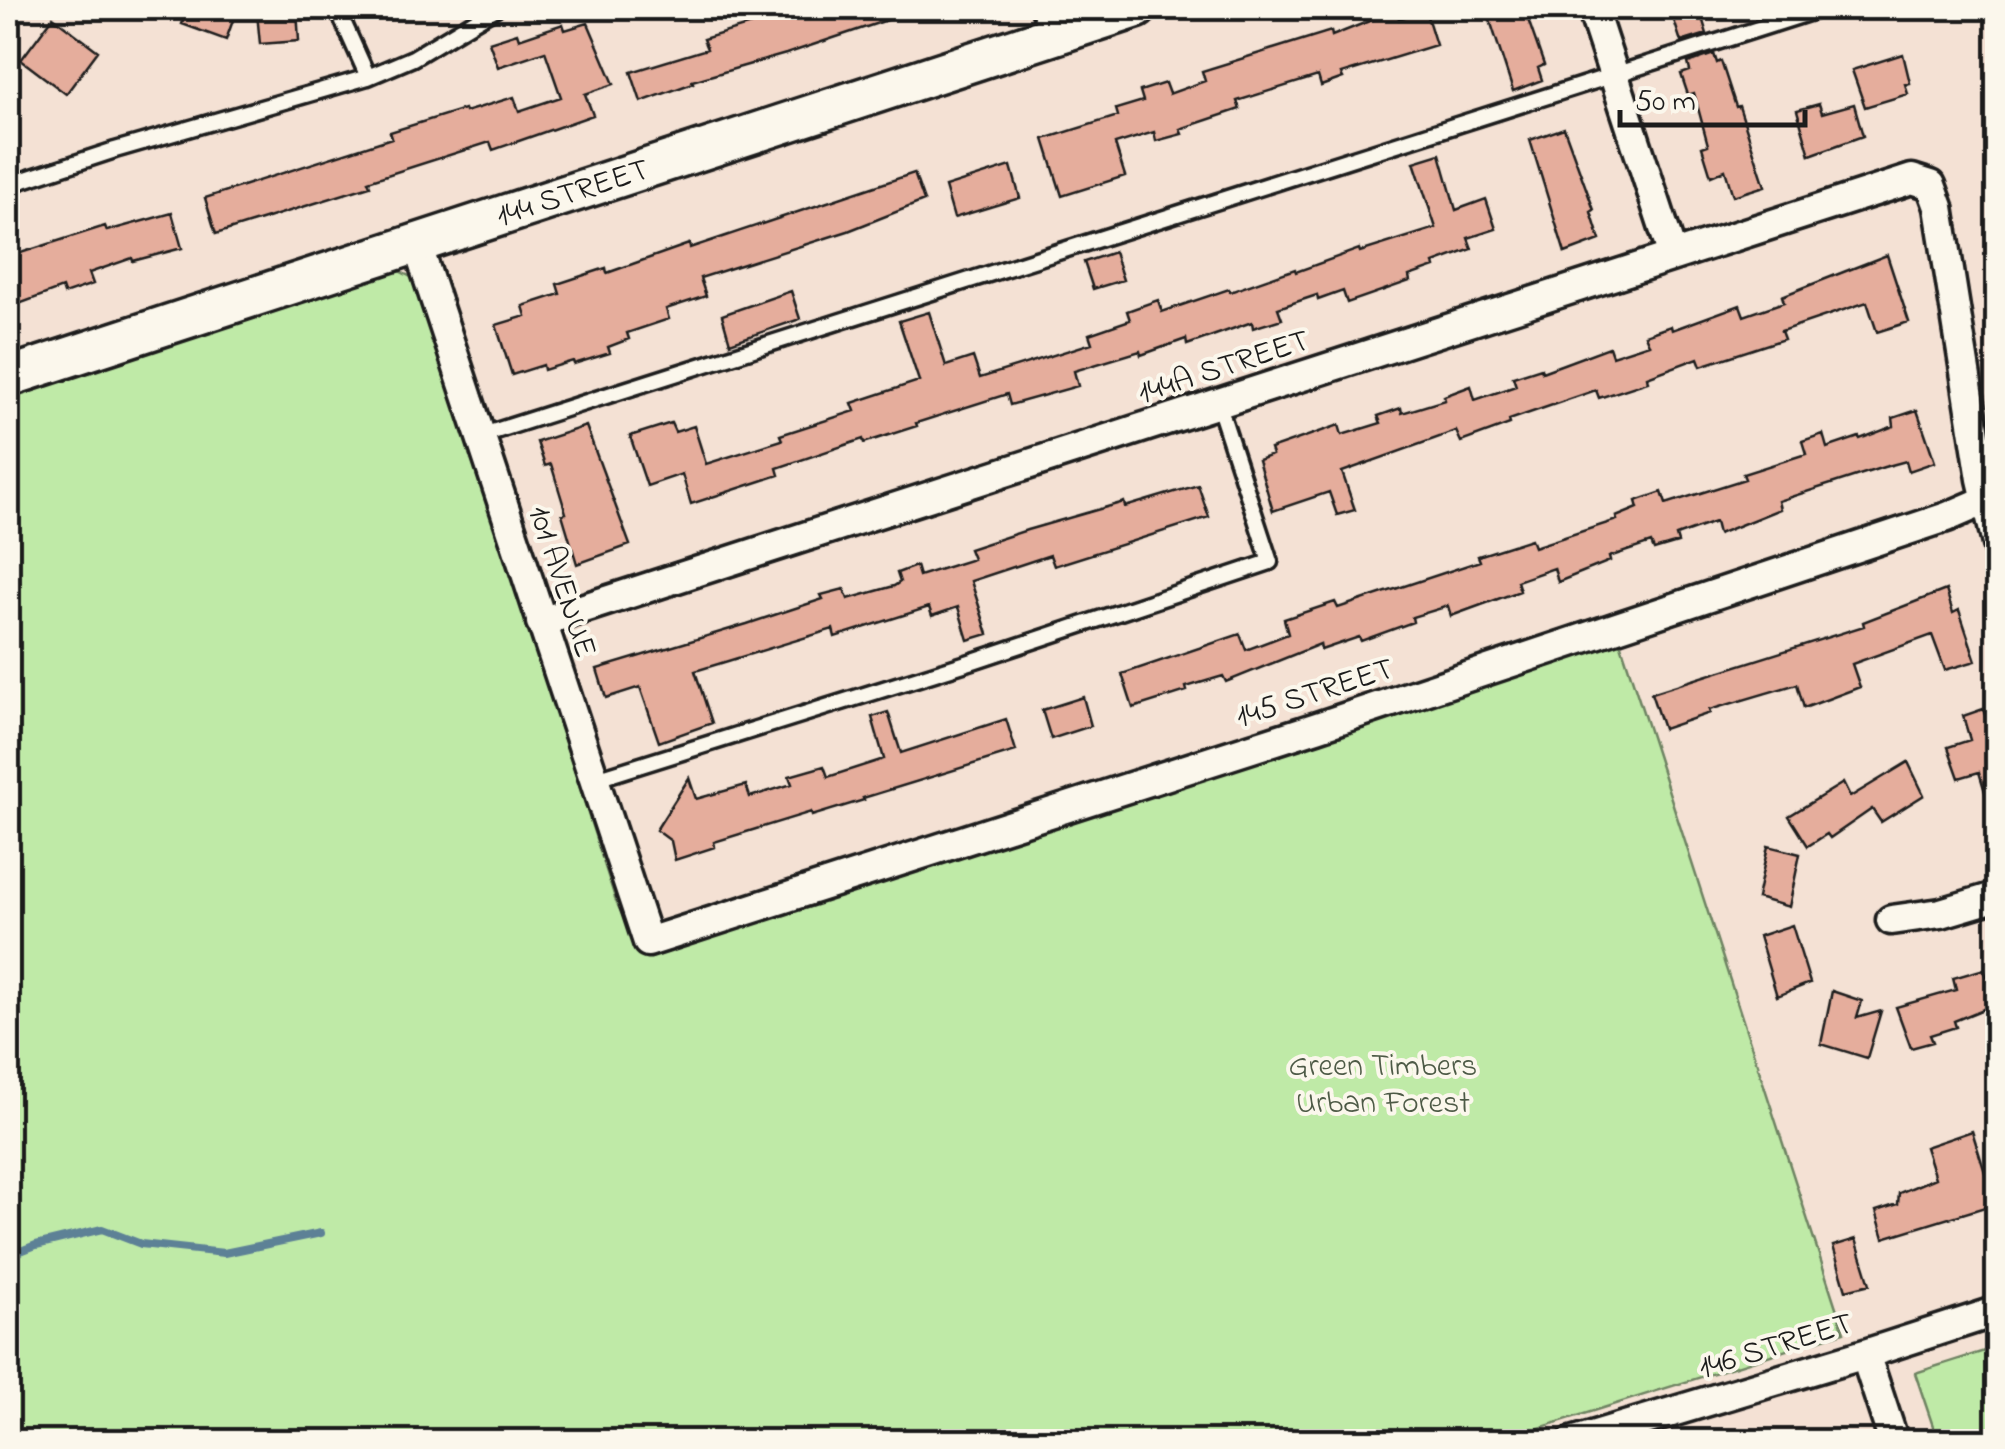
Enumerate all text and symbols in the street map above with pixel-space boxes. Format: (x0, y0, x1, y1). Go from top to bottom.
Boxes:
scale bar (1620, 65, 1805, 127)
text: 50 m (1635, 81, 1696, 125)
street label: 144 STREET (491, 148, 656, 241)
street label: 144A STREET (1132, 318, 1316, 418)
street label: 101 AVENUE (514, 500, 607, 664)
street label: 145 STREET (1230, 647, 1400, 742)
park label: Green Timbers Urban Forest (1289, 1044, 1477, 1128)
street label: 146 STREET (1693, 1302, 1859, 1393)

